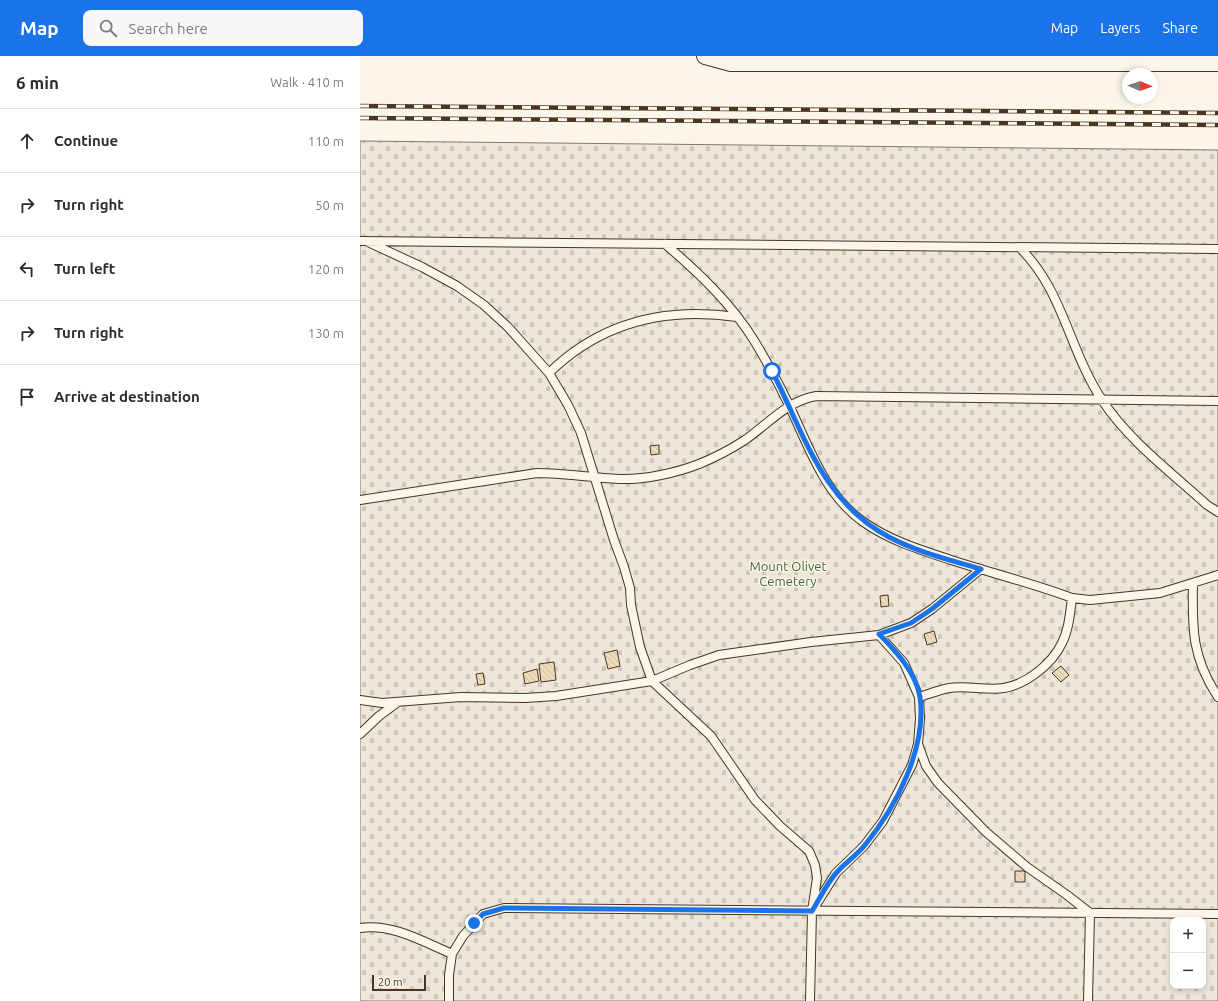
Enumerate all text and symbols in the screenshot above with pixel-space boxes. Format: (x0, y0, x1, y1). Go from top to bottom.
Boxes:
search box (83, 10, 363, 46)
text: Map (20, 17, 59, 39)
icon: search (97, 17, 119, 39)
text: Search here (129, 20, 208, 37)
text: Map (1051, 20, 1078, 36)
text: Layers (1100, 20, 1140, 36)
text: Share (1162, 20, 1198, 36)
north arrow (1122, 68, 1158, 104)
text: 6 min (16, 73, 59, 92)
text: Walk · 410 m (270, 75, 344, 89)
icon: ahead (16, 130, 38, 152)
text: Continue (54, 132, 118, 149)
text: 110 m (308, 134, 344, 148)
icon: right (16, 194, 38, 216)
text: Turn right (54, 196, 124, 213)
text: 50 m (315, 198, 344, 212)
icon: left (16, 258, 38, 280)
text: Turn left (54, 260, 115, 277)
text: 120 m (308, 262, 344, 276)
icon: right (16, 322, 38, 344)
text: Turn right (54, 324, 124, 341)
text: 130 m (308, 326, 344, 340)
route start (763, 362, 781, 380)
icon: arrive (16, 386, 38, 408)
text: Arrive at destination (54, 388, 200, 405)
park label: Mount Olivet Cemetery (749, 559, 827, 588)
route end (465, 914, 483, 932)
map controls (1170, 917, 1206, 989)
button: + (1170, 917, 1206, 953)
button: − (1170, 953, 1206, 989)
scale bar (372, 973, 426, 992)
text: 20 m (378, 976, 402, 988)

